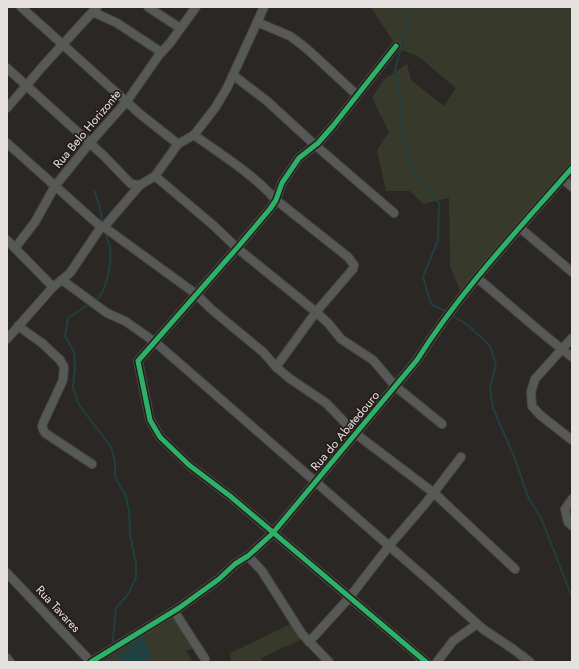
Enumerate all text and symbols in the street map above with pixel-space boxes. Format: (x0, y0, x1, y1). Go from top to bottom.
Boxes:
street label: Rua Belo Horizonte (49, 86, 125, 172)
street label: Rua do Abatedouro (306, 387, 384, 475)
street label: Rua Tavares (31, 581, 85, 637)

